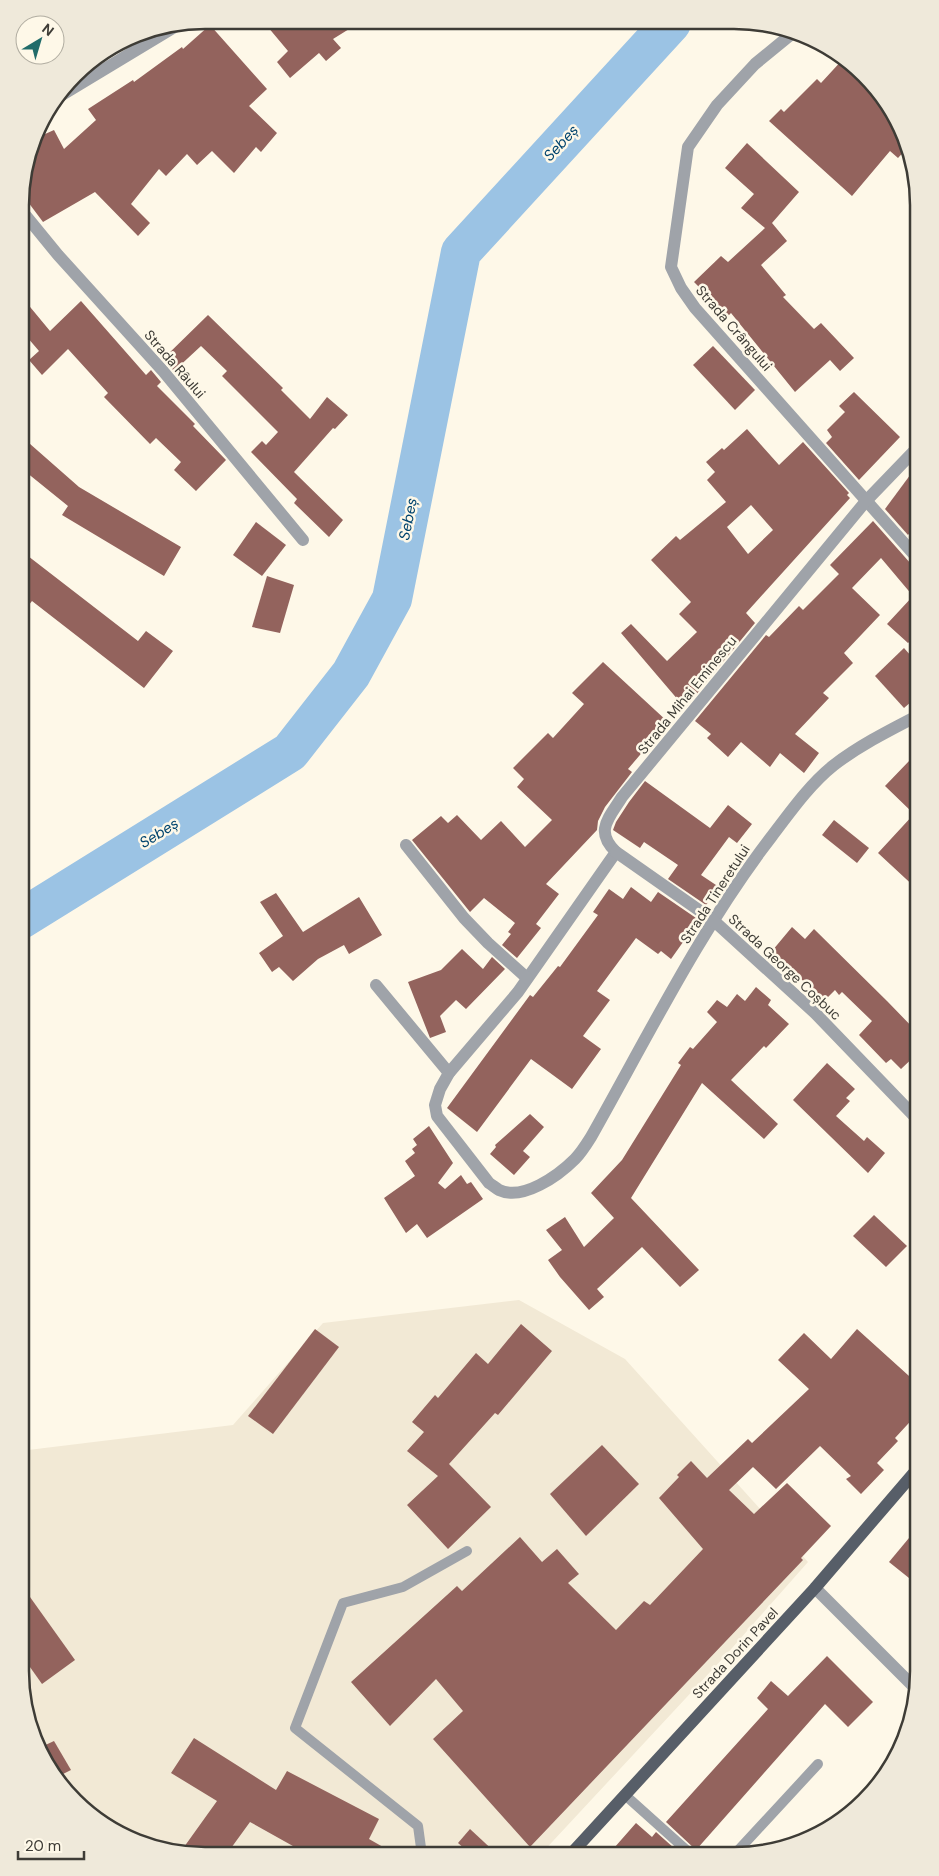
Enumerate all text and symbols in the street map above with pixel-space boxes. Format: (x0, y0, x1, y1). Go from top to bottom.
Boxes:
north arrow (15, 15, 65, 65)
text: N (38, 20, 58, 40)
water label: Sebeș (539, 121, 583, 165)
street label: Strada Crângului (692, 281, 776, 375)
street label: Strada Râului (140, 326, 210, 402)
water label: Sebeș (394, 496, 422, 542)
street label: Strada Mihai Eminescu (634, 632, 740, 758)
water label: Sebeș (136, 813, 182, 853)
street label: Strada Tineretului (676, 841, 754, 947)
street label: Strada George Coșbuc (725, 910, 845, 1024)
street label: Strada Dorin Pavel (688, 1604, 782, 1702)
scale bar (18, 1828, 84, 1860)
text: 20 m (25, 1836, 61, 1856)

